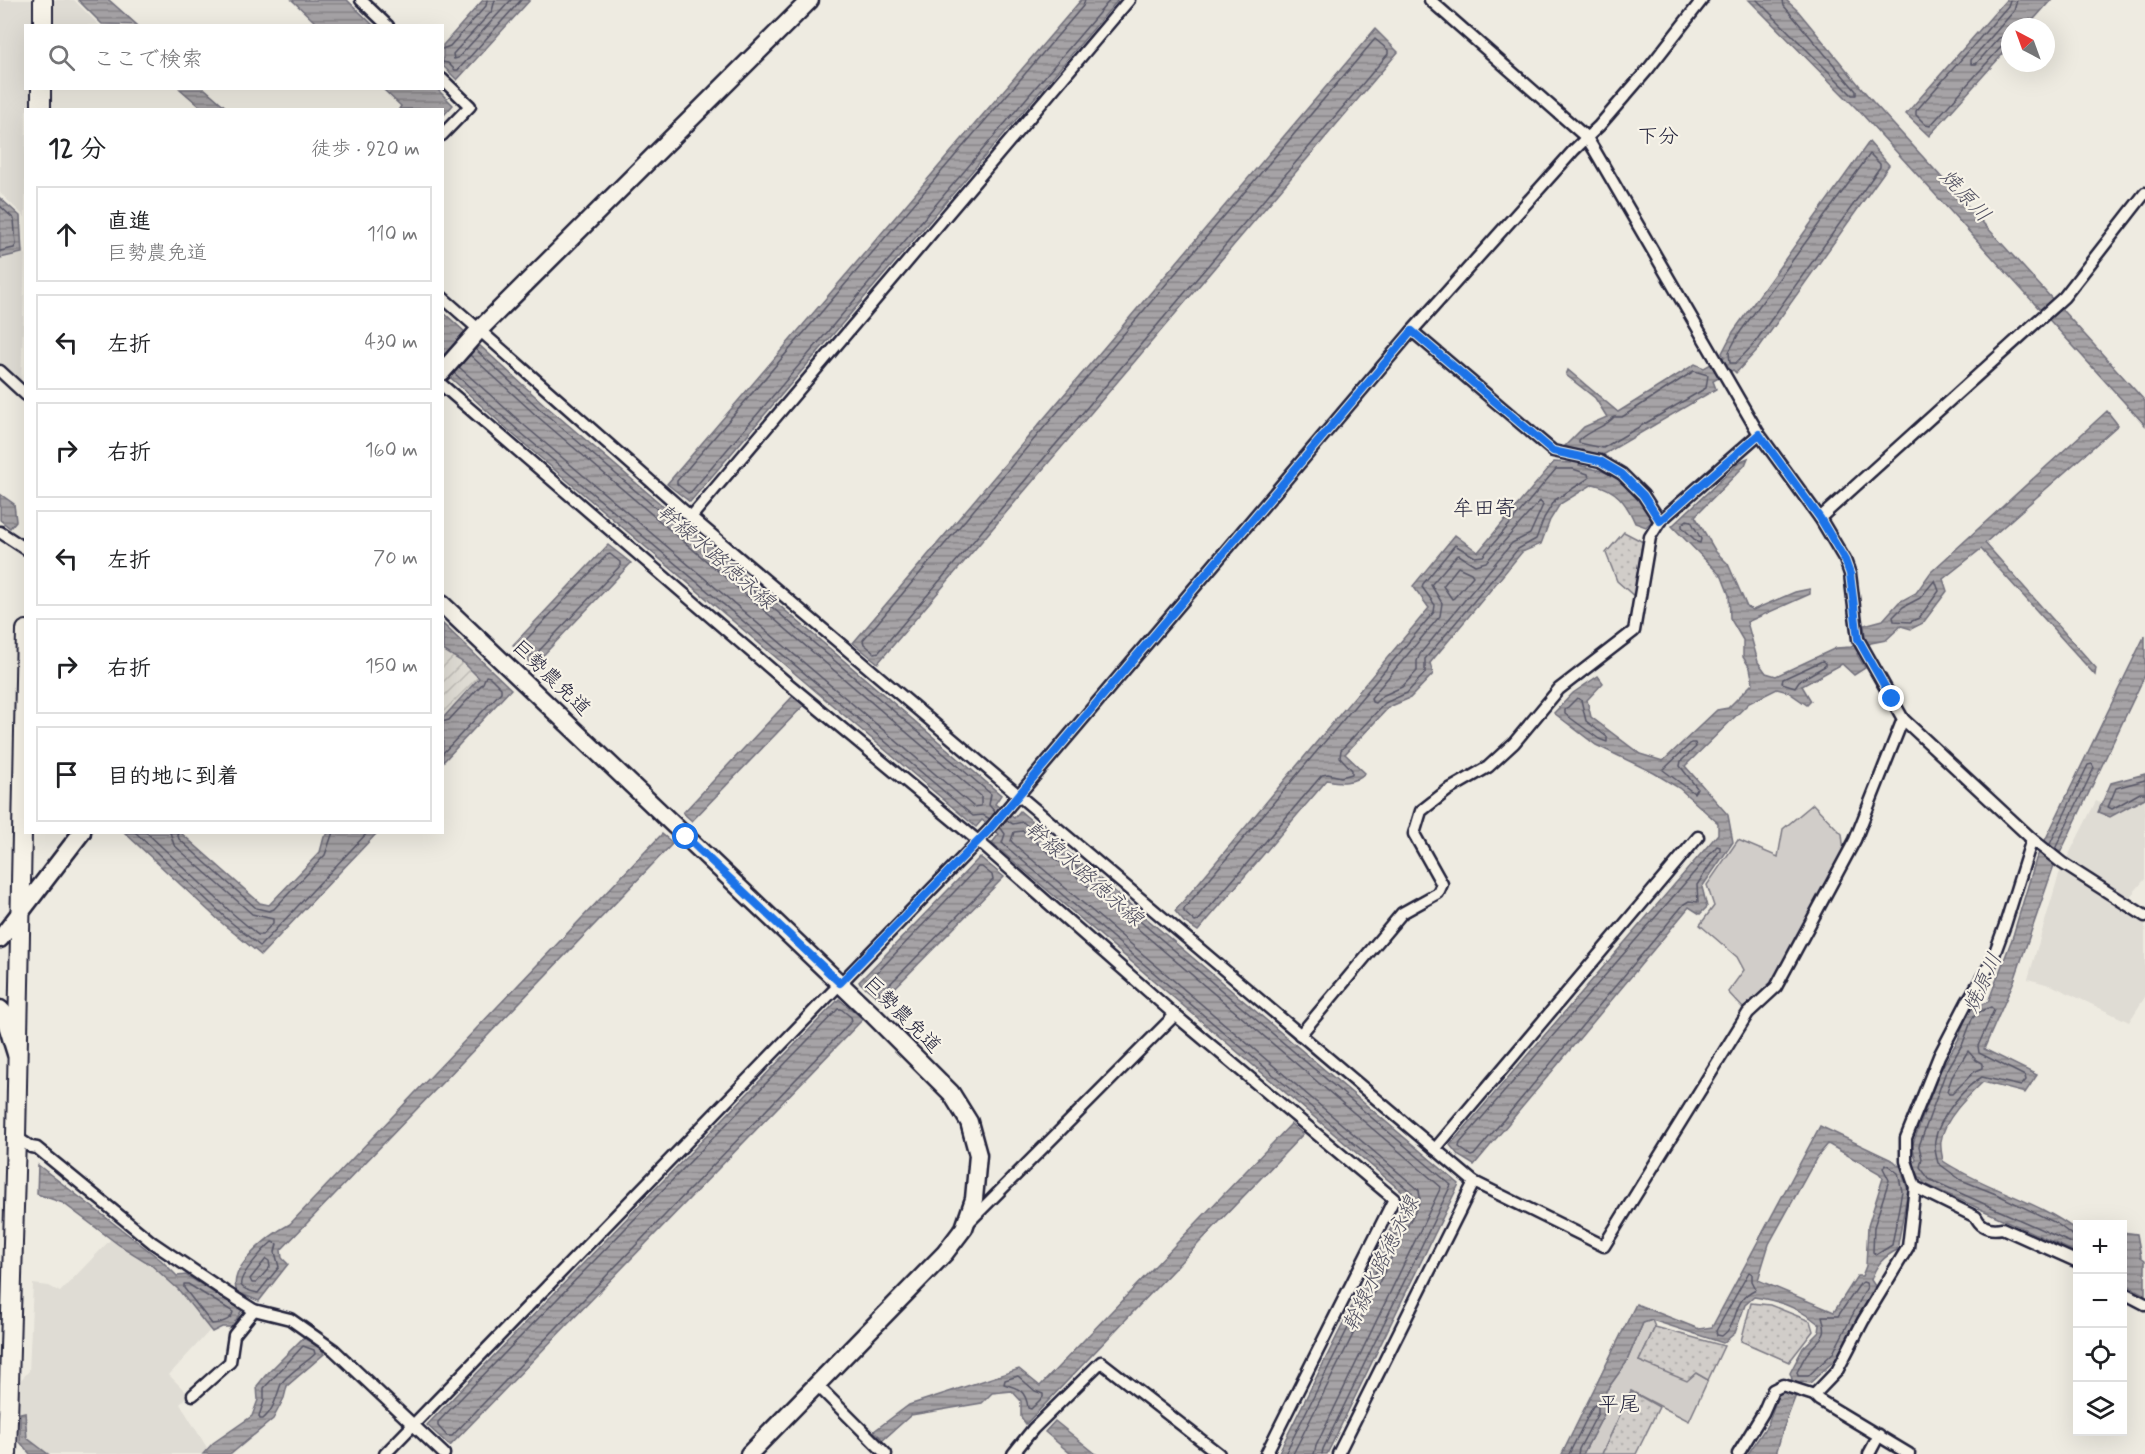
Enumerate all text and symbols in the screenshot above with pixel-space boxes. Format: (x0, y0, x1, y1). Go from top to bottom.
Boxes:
north arrow (2001, 18, 2055, 72)
search box (24, 24, 444, 90)
icon: search (45, 41, 78, 74)
text: ここで検索 (93, 46, 203, 74)
district label: 下分 (1637, 123, 1679, 151)
text: 12 分 (48, 133, 106, 167)
text: 徒歩 · 920 m (311, 136, 420, 163)
water label: 焼原川 (1933, 163, 1997, 229)
text: 直進 (107, 208, 151, 236)
icon: ahead (50, 218, 83, 251)
text: 110 m (367, 221, 418, 248)
text: 巨勢農免道 (107, 240, 207, 267)
icon: left (50, 326, 83, 359)
text: 430 m (365, 329, 418, 356)
text: 左折 (107, 331, 151, 359)
icon: right (50, 434, 83, 467)
text: 160 m (365, 437, 418, 464)
text: 右折 (107, 439, 151, 467)
district label: 牟田寄 (1453, 495, 1516, 523)
water label: 幹線水路徳永線 (651, 498, 781, 616)
icon: left (50, 542, 83, 575)
text: 70 m (373, 545, 418, 572)
text: 左折 (107, 547, 151, 575)
street label: 巨勢農免道 (506, 634, 596, 722)
icon: right (50, 650, 83, 683)
text: 150 m (365, 653, 418, 680)
text: 右折 (107, 655, 151, 683)
route end (1878, 685, 1904, 711)
icon: arrive (50, 758, 83, 791)
text: 目的地に到着 (107, 763, 239, 791)
water label: 幹線水路徳永線 (1019, 815, 1149, 933)
route start (672, 823, 698, 849)
water label: 焼原川 (1957, 949, 2009, 1017)
street label: 巨勢農免道 (857, 970, 947, 1060)
water label: 幹線水路徳永線 (1336, 1191, 1426, 1336)
map controls (2073, 1220, 2127, 1436)
button: + (2073, 1220, 2127, 1274)
button: − (2073, 1274, 2127, 1328)
button: locate (2073, 1328, 2127, 1382)
button: layers (2073, 1382, 2127, 1436)
district label: 平尾 (1598, 1391, 1640, 1419)

